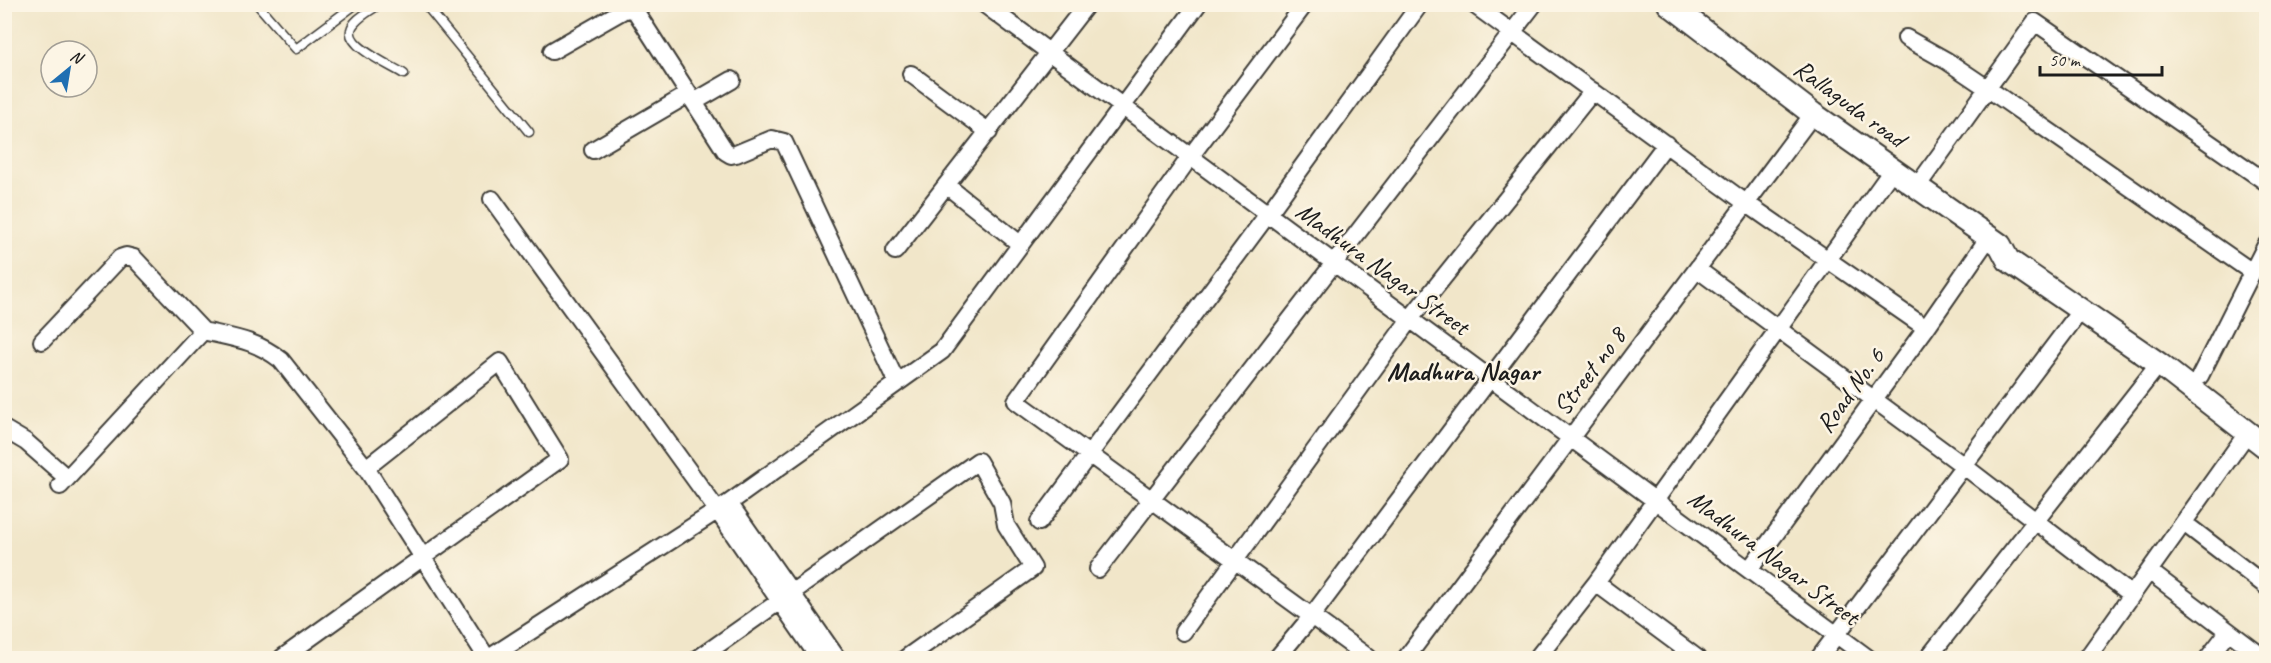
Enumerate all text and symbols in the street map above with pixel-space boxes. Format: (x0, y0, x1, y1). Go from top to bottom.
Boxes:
north arrow (39, 39, 99, 99)
scale bar (2040, 39, 2162, 77)
text: N (67, 46, 88, 70)
text: 50 m (2049, 49, 2082, 71)
street label: Rallaguda road (1787, 52, 1915, 157)
street label: Madhura Nagar Street (1290, 194, 1478, 344)
street label: Street no 8 (1546, 319, 1635, 422)
street label: Road No. 6 (1809, 340, 1893, 439)
district label: Madhura Nagar (1387, 354, 1542, 388)
street label: Madhura Nagar Street (1681, 482, 1868, 634)

